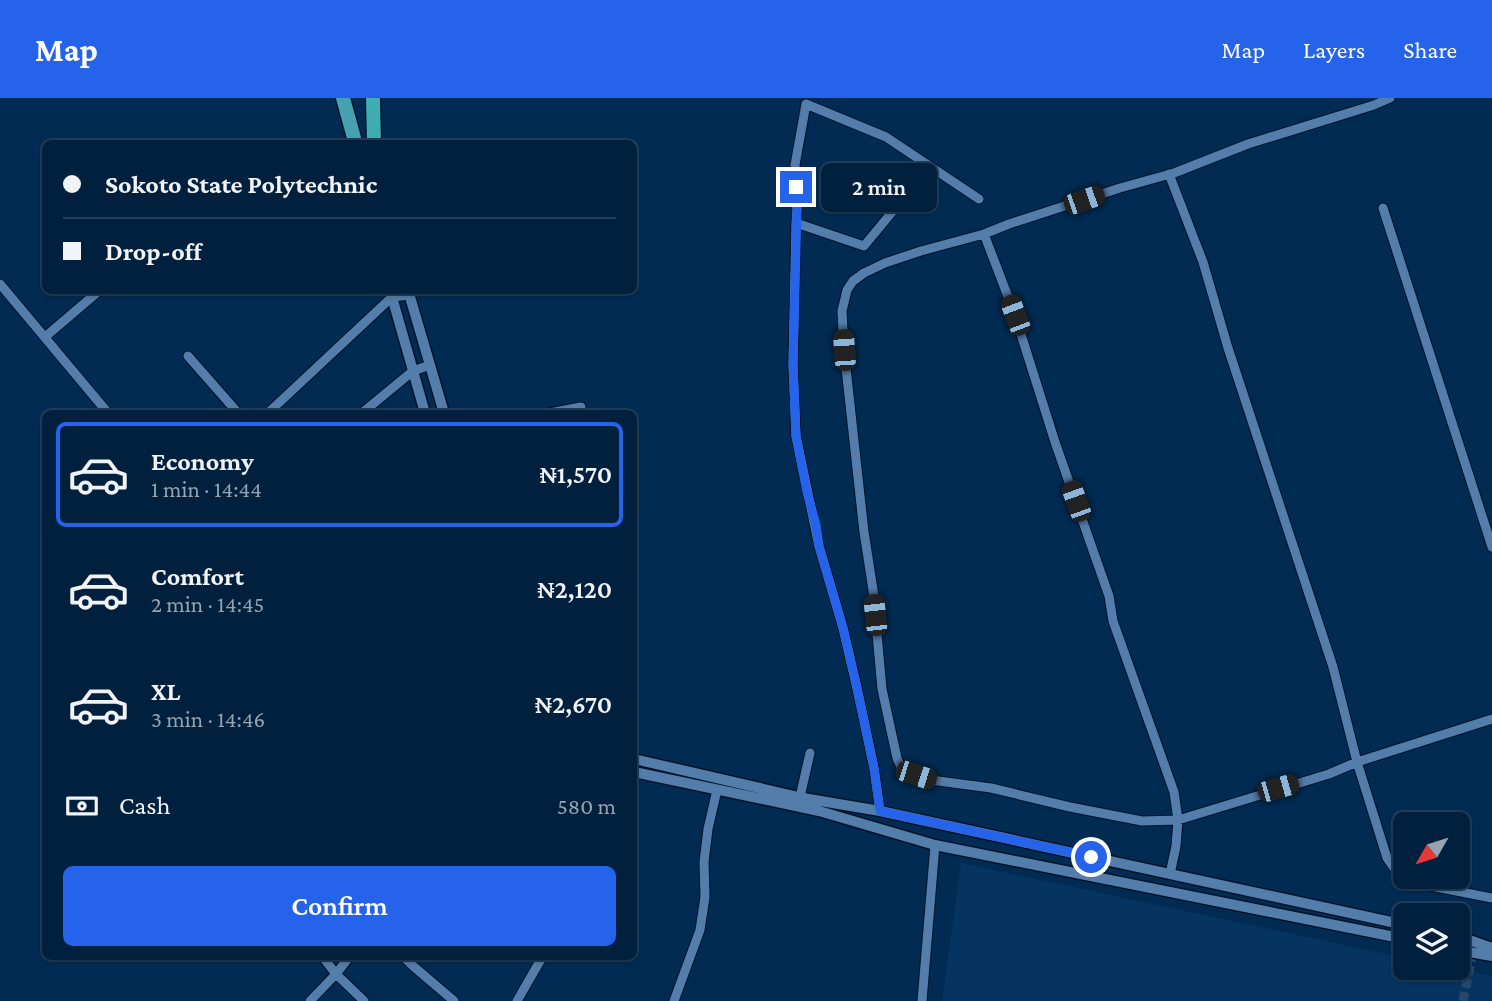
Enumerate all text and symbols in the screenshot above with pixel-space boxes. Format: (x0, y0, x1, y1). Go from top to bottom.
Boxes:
text: Map (35, 31, 98, 68)
text: Map (1221, 36, 1265, 63)
text: Layers (1303, 36, 1365, 63)
text: Share (1403, 36, 1457, 63)
callout: 2 min (820, 162, 936, 212)
text: Sokoto State Polytechnic (105, 170, 377, 199)
route end (780, 171, 812, 203)
text: 2 min (852, 174, 906, 200)
car (1061, 183, 1108, 217)
text: Drop-off (105, 237, 202, 266)
car (998, 292, 1033, 338)
car (833, 328, 856, 372)
icon: car (67, 443, 130, 506)
text: Economy (151, 447, 254, 476)
text: ₦1,570 (539, 460, 612, 489)
text: 1 min · 14:44 (151, 476, 262, 502)
car (1059, 478, 1094, 524)
icon: car (67, 558, 130, 621)
text: Comfort (151, 562, 244, 591)
text: ₦2,120 (537, 575, 612, 604)
text: 2 min · 14:45 (151, 591, 264, 617)
car (863, 593, 888, 637)
icon: car (67, 673, 130, 736)
text: XL (151, 677, 180, 706)
text: ₦2,670 (535, 690, 612, 719)
text: 3 min · 14:46 (151, 706, 265, 732)
car (893, 759, 940, 791)
car (1255, 772, 1302, 804)
icon: cash (63, 787, 101, 825)
text: Cash (119, 791, 170, 820)
text: 580 m (557, 793, 616, 819)
north arrow (1393, 812, 1470, 889)
map controls (1393, 812, 1470, 980)
route start (1075, 841, 1107, 873)
button: Confirm (63, 866, 616, 946)
button: layers (1393, 903, 1470, 980)

